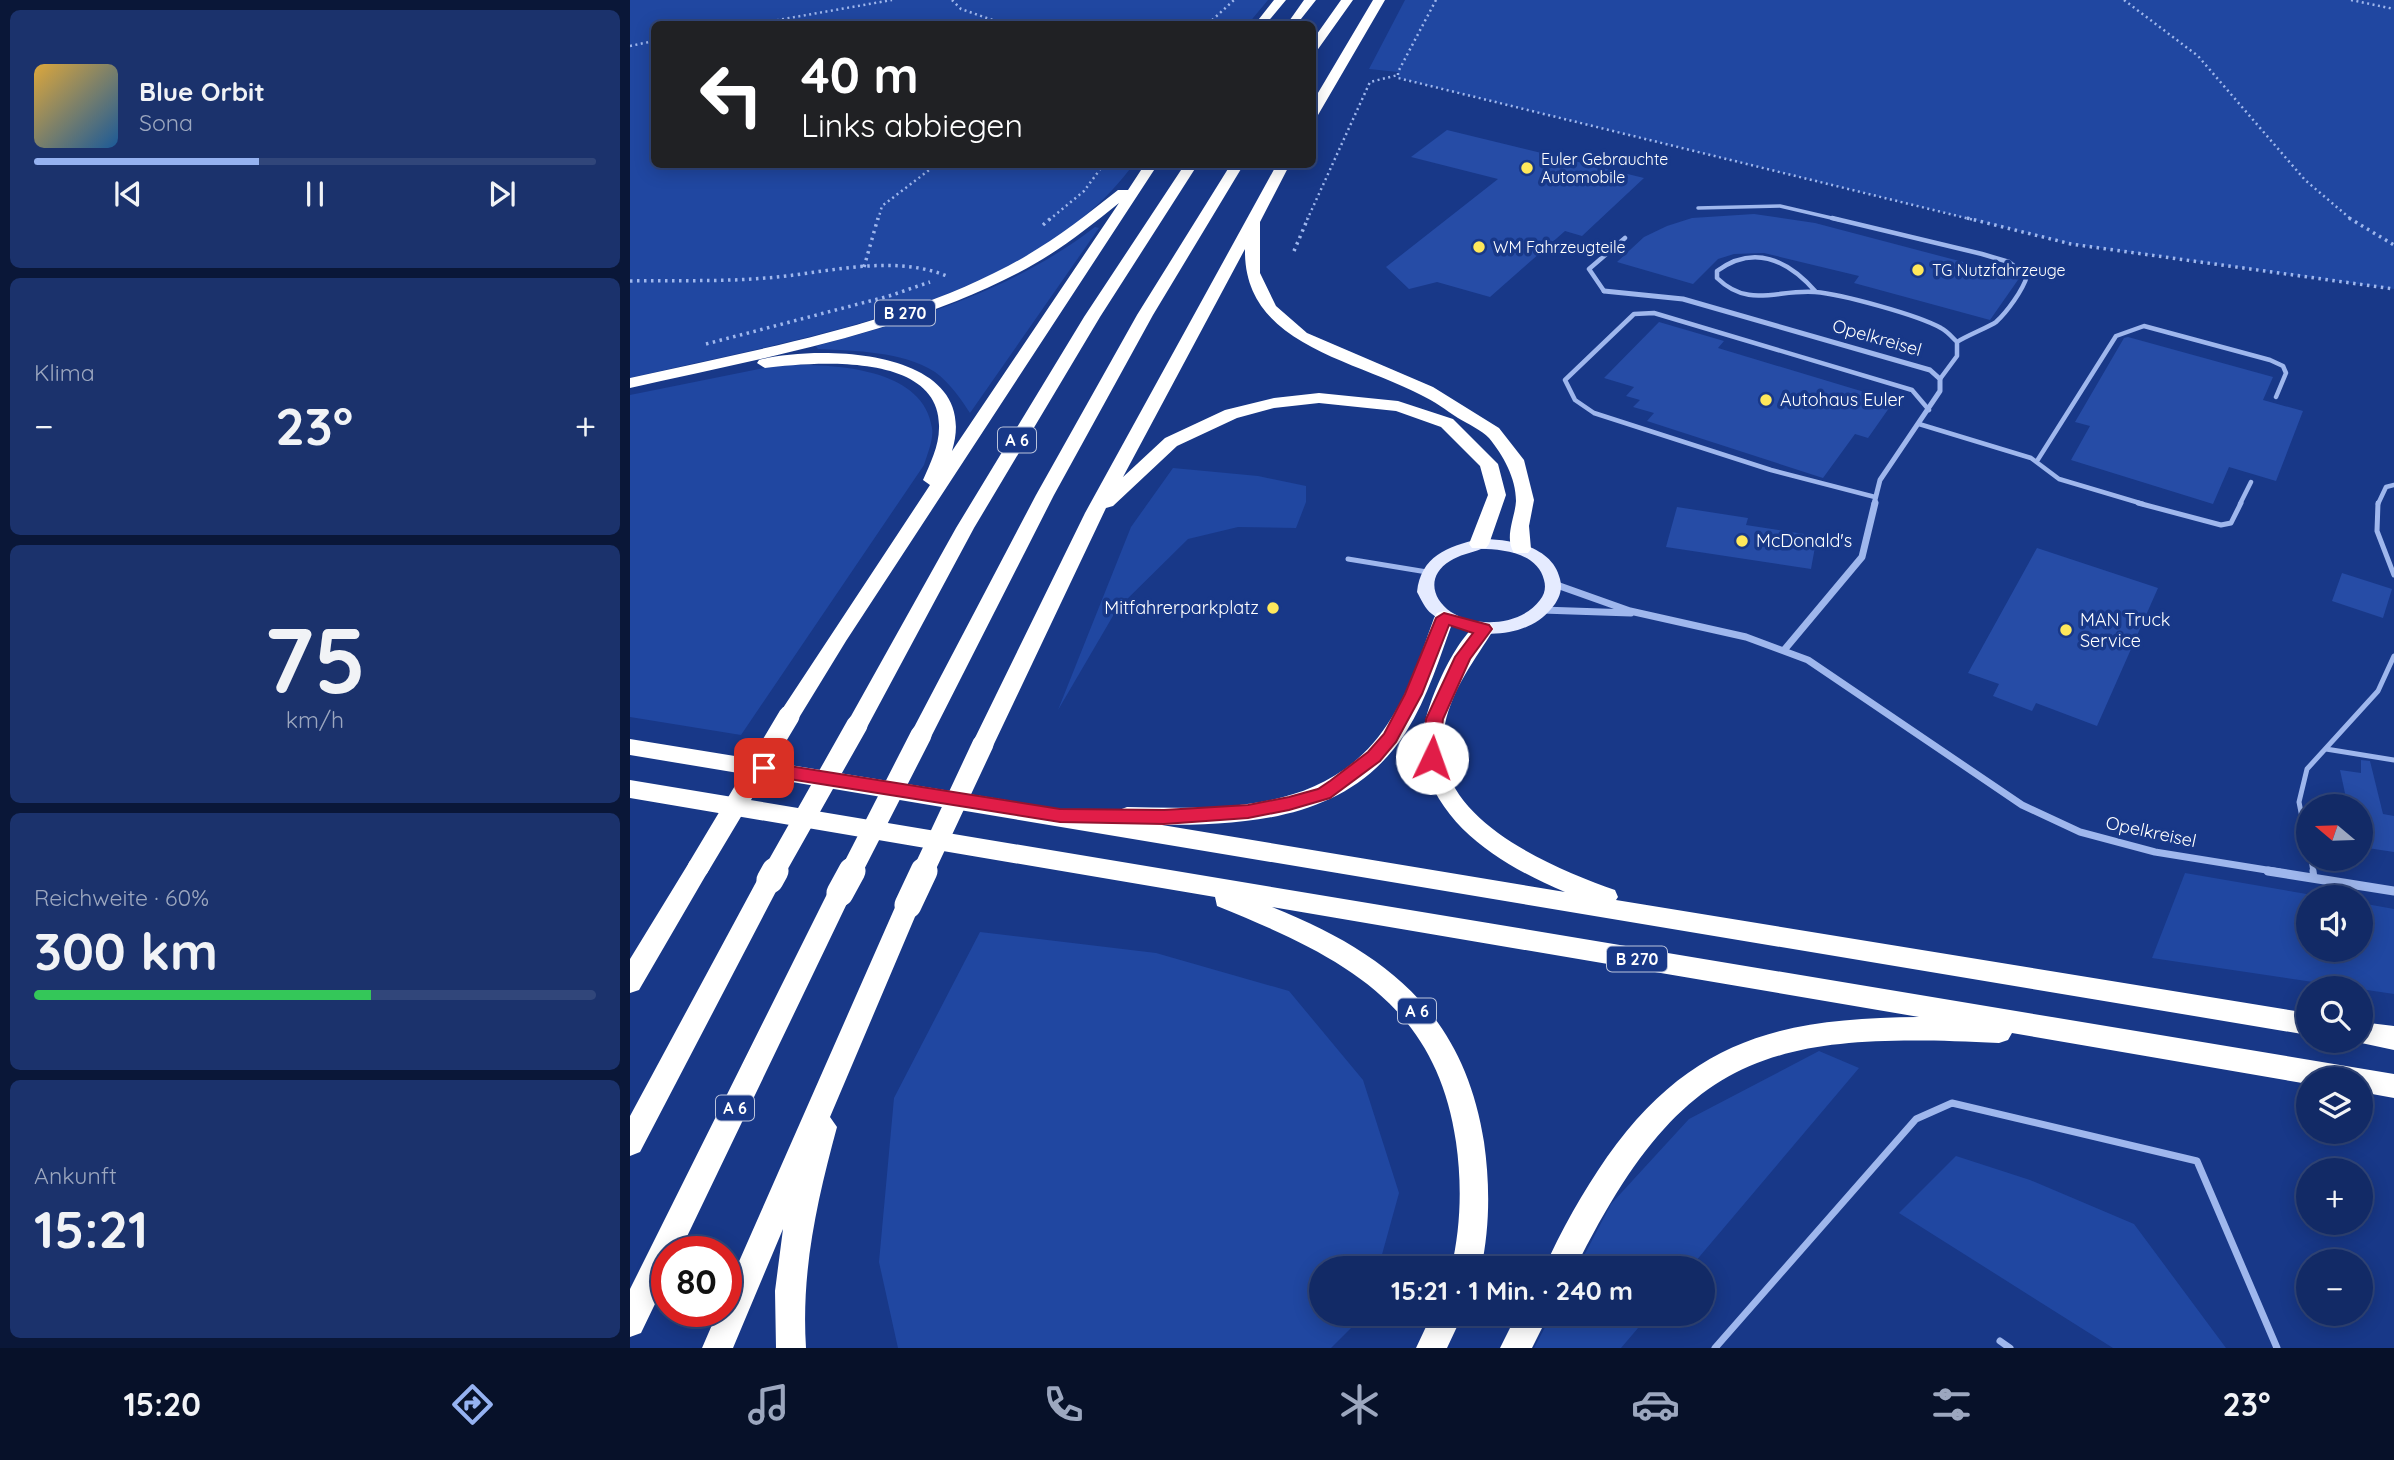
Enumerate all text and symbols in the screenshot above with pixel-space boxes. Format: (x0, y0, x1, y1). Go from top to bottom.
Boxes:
text: 40 m (801, 44, 919, 105)
icon: left (686, 49, 777, 140)
text: Blue Orbit (139, 75, 265, 108)
text: Links abbiegen (801, 105, 1023, 145)
text: Sona (139, 108, 193, 137)
place label: Euler Gebrauchte Automobile (1541, 149, 1668, 187)
marker: Euler Gebrauchte Automobile (1519, 160, 1535, 176)
icon: previous (109, 175, 147, 213)
icon: pause (296, 175, 334, 213)
icon: next (483, 175, 521, 213)
place label: WM Fahrzeugteile (1493, 237, 1626, 257)
marker: WM Fahrzeugteile (1471, 239, 1487, 255)
place label: TG Nutzfahrzeuge (1932, 260, 2066, 280)
marker: TG Nutzfahrzeuge (1910, 262, 1926, 278)
road number: B 270 (875, 300, 935, 326)
street label: Opelkreisel (1830, 314, 1925, 361)
text: Klima (34, 358, 95, 387)
place label: Autohaus Euler (1780, 388, 1905, 411)
marker: Autohaus Euler (1758, 392, 1774, 408)
text: 23° (275, 393, 353, 458)
text: − (34, 402, 54, 450)
text: + (575, 402, 596, 450)
road number: A 6 (998, 428, 1036, 452)
place label: McDonald's (1756, 529, 1852, 552)
marker: McDonald's (1734, 533, 1750, 549)
place label: Mitfahrerparkplatz (1104, 596, 1259, 619)
marker: Mitfahrerparkplatz (1265, 600, 1281, 616)
text: 75 (264, 602, 366, 716)
place label: MAN Truck Service (2080, 608, 2170, 652)
marker: MAN Truck Service (2058, 622, 2074, 638)
text: km/h (286, 705, 344, 734)
position arrow (1395, 721, 1469, 795)
pin (734, 738, 794, 798)
icon: arrive (745, 749, 783, 787)
north arrow (2296, 794, 2373, 872)
map controls (2296, 794, 2373, 1326)
street label: Opelkreisel (2104, 811, 2198, 852)
text: Reichweite · 60% (34, 883, 209, 912)
button: sound (2296, 885, 2373, 962)
text: 300 km (34, 918, 218, 983)
road number: B 270 (1607, 946, 1667, 972)
button: search (2296, 976, 2373, 1053)
road number: A 6 (1398, 998, 1436, 1023)
button: layers (2296, 1067, 2373, 1144)
road number: A 6 (716, 1096, 754, 1120)
button: + (2296, 1158, 2373, 1235)
text: Ankunft (34, 1161, 117, 1190)
text: 15:21 (34, 1196, 148, 1261)
speed limit sign: 80 (651, 1236, 742, 1327)
button: − (2296, 1249, 2373, 1326)
text: 15:21 · 1 Min. · 240 m (1391, 1274, 1633, 1307)
icon: directions (448, 1380, 497, 1429)
icon: music (744, 1380, 793, 1429)
icon: phone (1039, 1380, 1088, 1429)
icon: climate (1335, 1380, 1384, 1429)
icon: car (1631, 1380, 1680, 1429)
icon: filters (1927, 1380, 1976, 1429)
text: 15:20 (123, 1384, 201, 1424)
text: 23° (2223, 1384, 2271, 1424)

